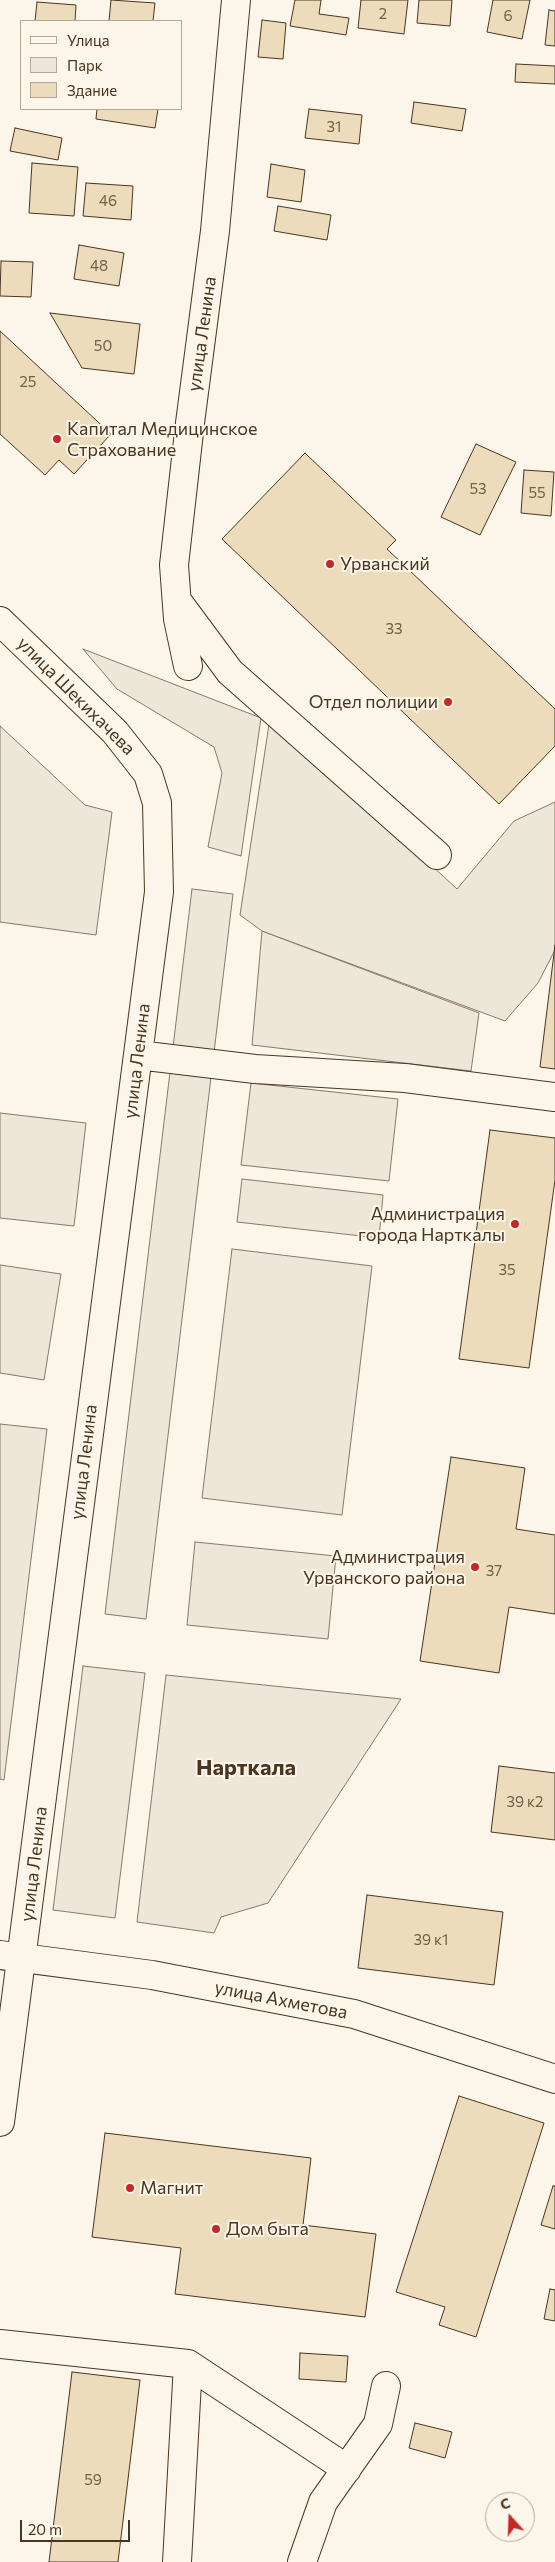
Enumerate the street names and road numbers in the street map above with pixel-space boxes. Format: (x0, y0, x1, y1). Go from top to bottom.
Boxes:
street label: улица Ленина (183, 275, 221, 393)
street label: улица Шекихачева (13, 633, 139, 759)
street label: улица Ленина (119, 1002, 155, 1120)
street label: улица Ленина (66, 1403, 102, 1521)
street label: улица Ленина (16, 1805, 52, 1923)
street label: улица Ахметова (213, 1977, 349, 2023)

